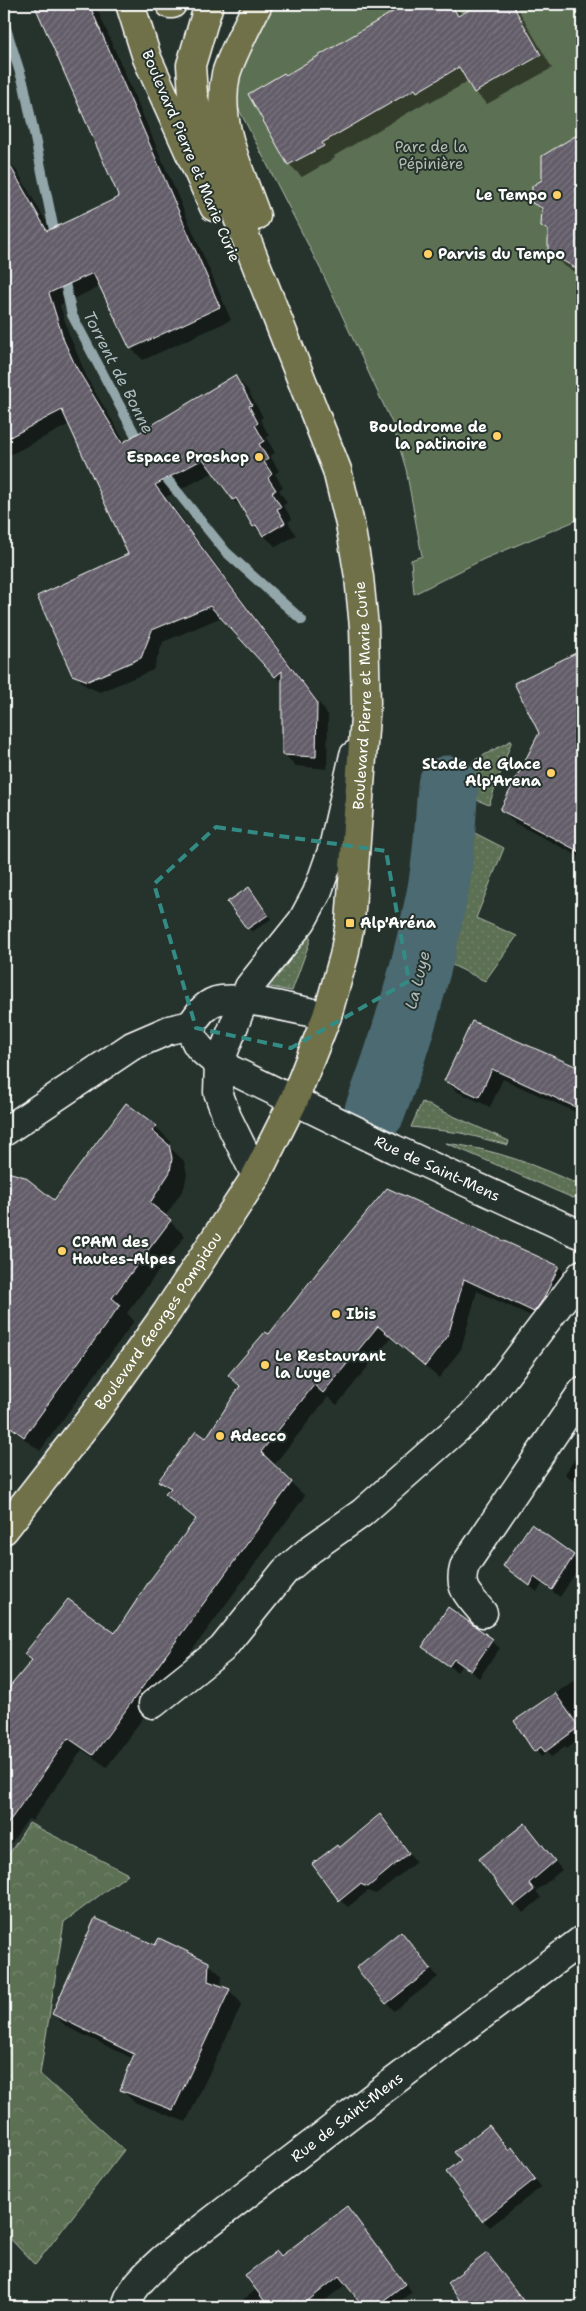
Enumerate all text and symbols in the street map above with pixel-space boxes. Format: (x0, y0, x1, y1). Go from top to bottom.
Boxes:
street label: Boulevard Pierre et Marie Curie (137, 47, 245, 265)
park label: Parc de la Pépinière (395, 137, 468, 174)
place label: Le Tempo (476, 185, 547, 205)
marker: Le Tempo (551, 189, 563, 201)
place label: Parvis du Tempo (438, 244, 565, 264)
marker: Parvis du Tempo (422, 248, 434, 260)
water label: Torrent de Bonne (79, 307, 159, 437)
place label: Boulodrome de la patinoire (369, 417, 487, 454)
marker: Boulodrome de la patinoire (491, 430, 503, 442)
place label: Espace Proshop (126, 447, 249, 467)
marker: Espace Proshop (253, 451, 265, 463)
street label: Boulevard Pierre et Marie Curie (348, 580, 376, 810)
place label: Stade de Glace Alp'Arena (422, 754, 542, 791)
marker: Stade de Glace Alp'Arena (545, 767, 557, 779)
place label: Alp'Aréna (360, 913, 437, 933)
marker: Alp'Aréna (344, 917, 356, 929)
water label: La Luye (400, 949, 435, 1012)
street label: Rue de Saint-Mens (371, 1131, 503, 1206)
street label: Boulevard Georges Pompidou (90, 1228, 227, 1414)
place label: CPAM des Hautes-Alpes (72, 1232, 176, 1269)
marker: CPAM des Hautes-Alpes (56, 1245, 68, 1257)
place label: Ibis (346, 1304, 376, 1324)
marker: Ibis (330, 1308, 342, 1320)
place label: Le Restaurant la Luye (275, 1346, 386, 1383)
marker: Le Restaurant la Luye (259, 1359, 271, 1371)
place label: Adecco (230, 1426, 286, 1446)
marker: Adecco (214, 1430, 226, 1442)
street label: Rue de Saint-Mens (287, 2068, 407, 2167)

